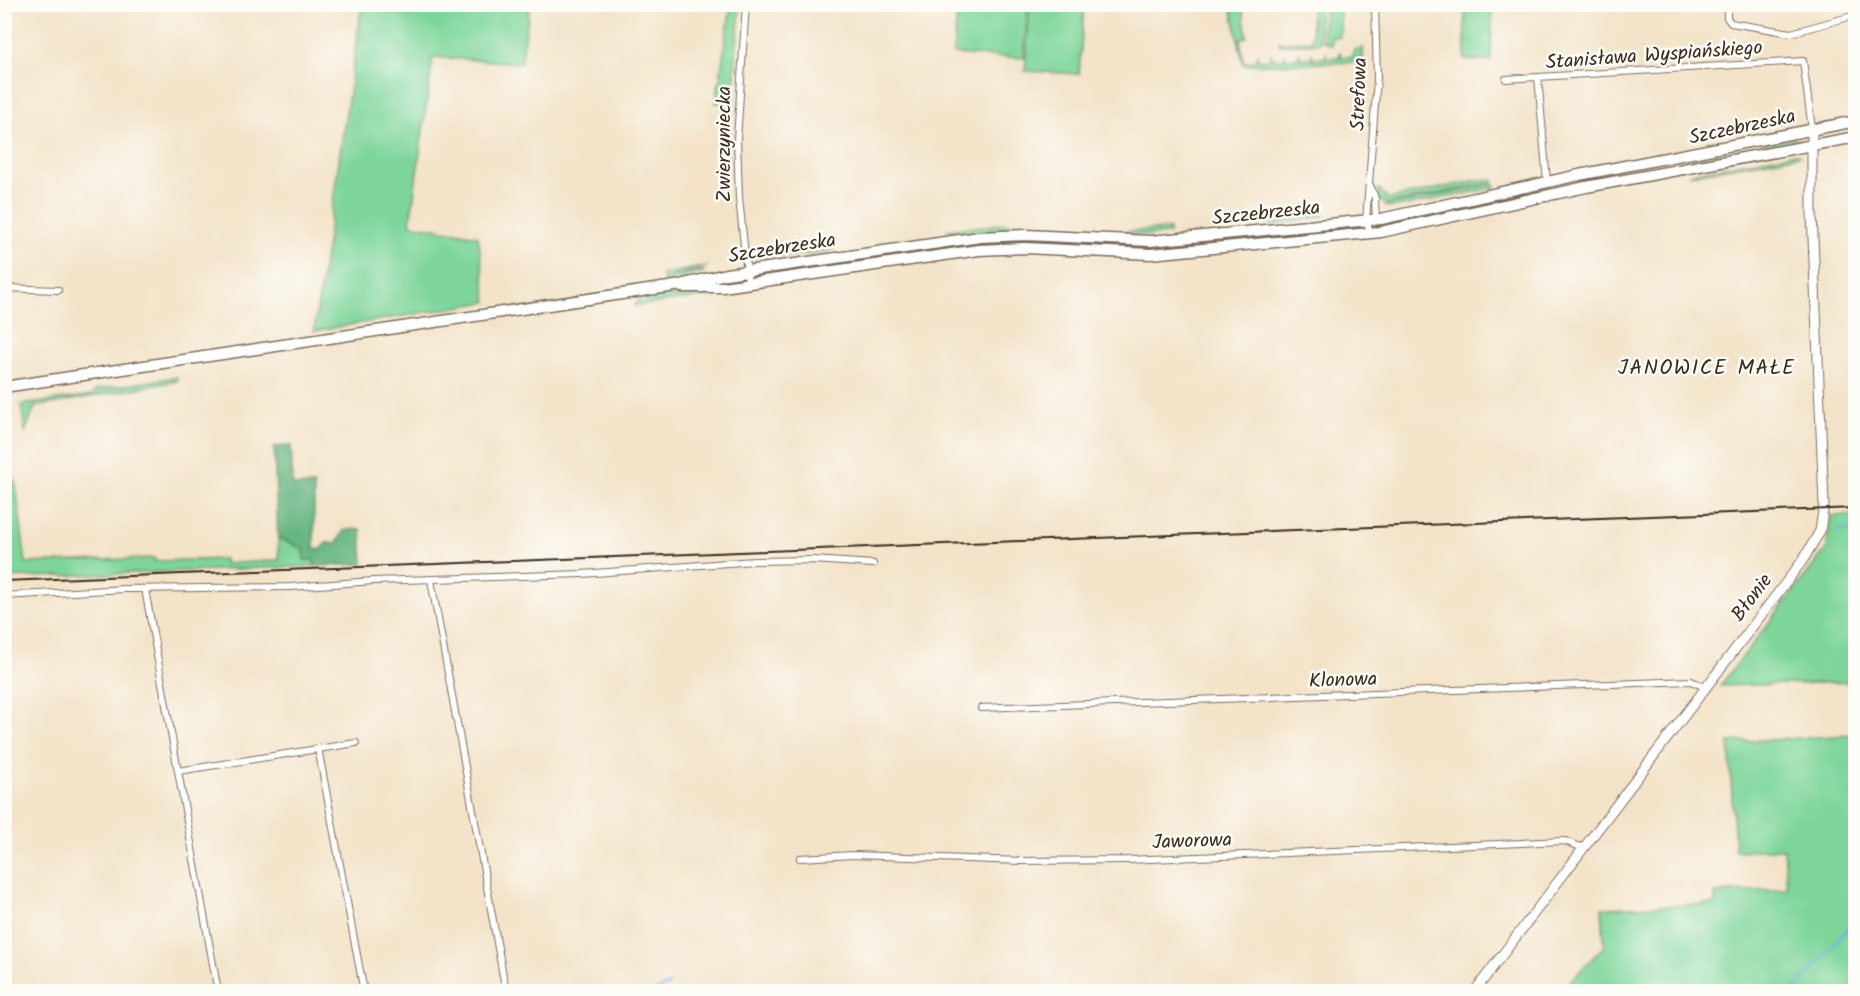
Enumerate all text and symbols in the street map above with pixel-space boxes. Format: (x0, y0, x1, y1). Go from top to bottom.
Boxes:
street label: Stanisława Wyspiańskiego (1545, 32, 1764, 80)
street label: Strefowa (1343, 57, 1377, 131)
street label: Zwierzyniecka (709, 86, 741, 202)
street label: Szczebrzeska (1686, 101, 1799, 155)
street label: Szczebrzeska (1211, 192, 1322, 236)
street label: Szczebrzeska (726, 225, 838, 273)
district label: JANOWICE MAŁE (1618, 352, 1796, 385)
street label: Błonie (1724, 567, 1781, 629)
street label: Klonowa (1308, 664, 1378, 698)
street label: Jaworowa (1152, 825, 1232, 859)

